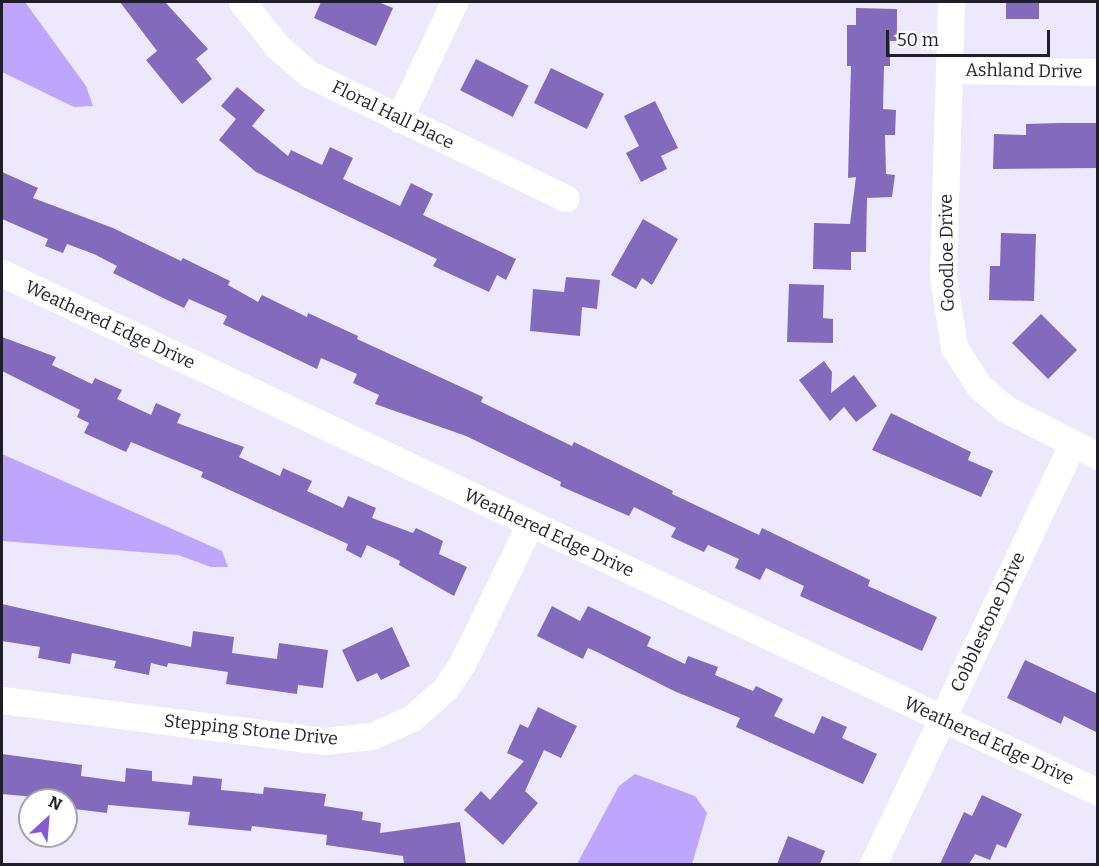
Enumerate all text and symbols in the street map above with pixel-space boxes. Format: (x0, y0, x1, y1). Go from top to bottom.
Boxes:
scale bar (889, 18, 1052, 56)
text: 50 m (897, 29, 939, 51)
street label: Ashland Drive (965, 59, 1083, 83)
street label: Floral Hall Place (328, 76, 458, 154)
street label: Goodloe Drive (935, 194, 959, 312)
street label: Weathered Edge Drive (22, 276, 198, 374)
street label: Weathered Edge Drive (461, 484, 637, 582)
street label: Cobblestone Drive (946, 549, 1030, 695)
street label: Weathered Edge Drive (901, 692, 1077, 790)
street label: Stepping Stone Drive (163, 710, 339, 750)
north arrow (18, 788, 78, 848)
text: N (46, 792, 65, 814)

